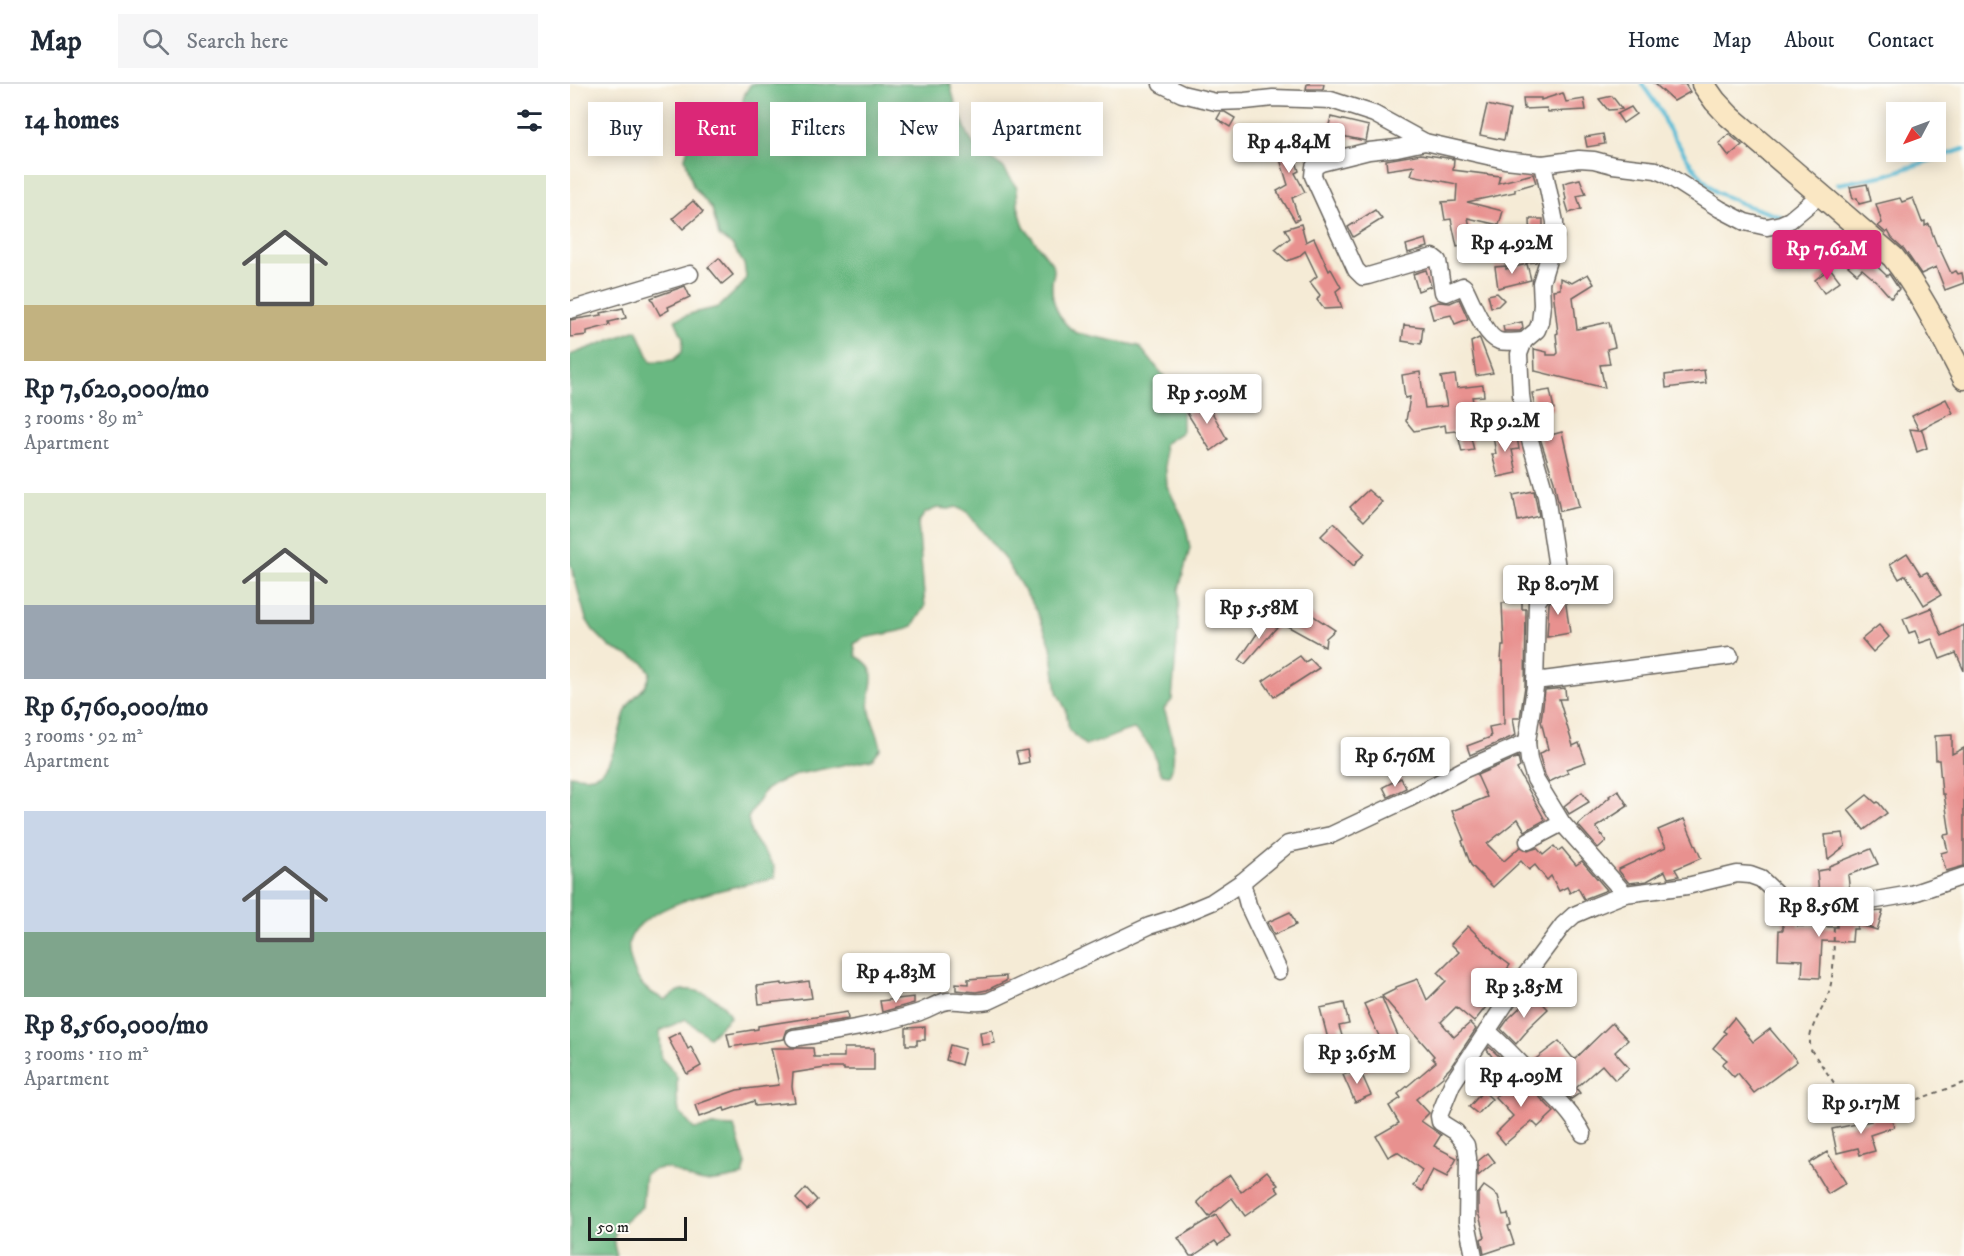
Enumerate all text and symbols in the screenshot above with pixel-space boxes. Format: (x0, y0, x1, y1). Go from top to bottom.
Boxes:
search box (118, 14, 538, 68)
text: Map (30, 24, 82, 59)
icon: search (139, 25, 172, 58)
text: Search here (187, 28, 288, 55)
text: Home (1628, 28, 1680, 54)
text: Map (1713, 28, 1751, 54)
text: About (1784, 28, 1835, 54)
text: Contact (1868, 28, 1934, 54)
chip: Buy (588, 102, 663, 156)
chip: Rent (675, 102, 758, 156)
chip: Filters (770, 102, 866, 156)
chip: New (878, 102, 959, 156)
chip: Apartment (971, 102, 1103, 156)
north arrow (1886, 102, 1946, 162)
map controls (1886, 102, 1946, 162)
text: 14 homes (24, 104, 119, 137)
icon: filters (513, 104, 546, 137)
pin: Rp 4.84M (1227, 123, 1351, 174)
text: Rp 4.84M (1247, 130, 1331, 155)
icon: home (231, 214, 339, 322)
pin: Rp 4.92M (1450, 224, 1574, 275)
pin: Rp 7.62M (1765, 230, 1889, 281)
text: Rp 4.92M (1471, 231, 1553, 256)
text: Rp 7.62M (1786, 237, 1868, 262)
text: Rp 7,620,000/mo (24, 373, 209, 406)
pin: Rp 5.09M (1145, 374, 1269, 425)
text: Rp 5.09M (1167, 381, 1247, 406)
pin: Rp 9.2M (1450, 402, 1560, 453)
text: 3 rooms · 89 m² (24, 406, 143, 431)
text: Rp 9.2M (1470, 409, 1540, 434)
text: Apartment (24, 431, 109, 456)
icon: home (231, 532, 339, 640)
pin: Rp 8.07M (1496, 565, 1620, 616)
text: Rp 8.07M (1517, 572, 1599, 597)
pin: Rp 5.58M (1197, 589, 1321, 640)
text: Rp 5.58M (1219, 596, 1299, 621)
text: Rp 6,760,000/mo (24, 691, 208, 724)
text: 3 rooms · 92 m² (24, 724, 143, 749)
pin: Rp 6.76M (1333, 737, 1457, 788)
text: Rp 6.76M (1355, 744, 1435, 769)
text: Apartment (24, 749, 109, 774)
icon: home (231, 850, 339, 958)
pin: Rp 8.56M (1757, 887, 1881, 938)
text: Rp 8.56M (1779, 894, 1859, 919)
pin: Rp 4.83M (834, 953, 958, 1004)
text: Rp 4.83M (856, 960, 936, 985)
pin: Rp 3.85M (1462, 968, 1586, 1019)
text: Rp 3.85M (1485, 975, 1563, 1000)
text: Rp 8,560,000/mo (24, 1009, 208, 1042)
pin: Rp 3.65M (1295, 1034, 1419, 1085)
text: Rp 3.65M (1318, 1041, 1396, 1066)
text: 3 rooms · 110 m² (24, 1042, 148, 1067)
pin: Rp 4.09M (1459, 1057, 1583, 1108)
text: Rp 4.09M (1479, 1064, 1563, 1089)
text: Apartment (24, 1067, 109, 1092)
pin: Rp 9.17M (1799, 1084, 1923, 1135)
text: Rp 9.17M (1822, 1091, 1900, 1116)
scale bar (588, 1214, 687, 1242)
text: 50 m (597, 1217, 629, 1237)

